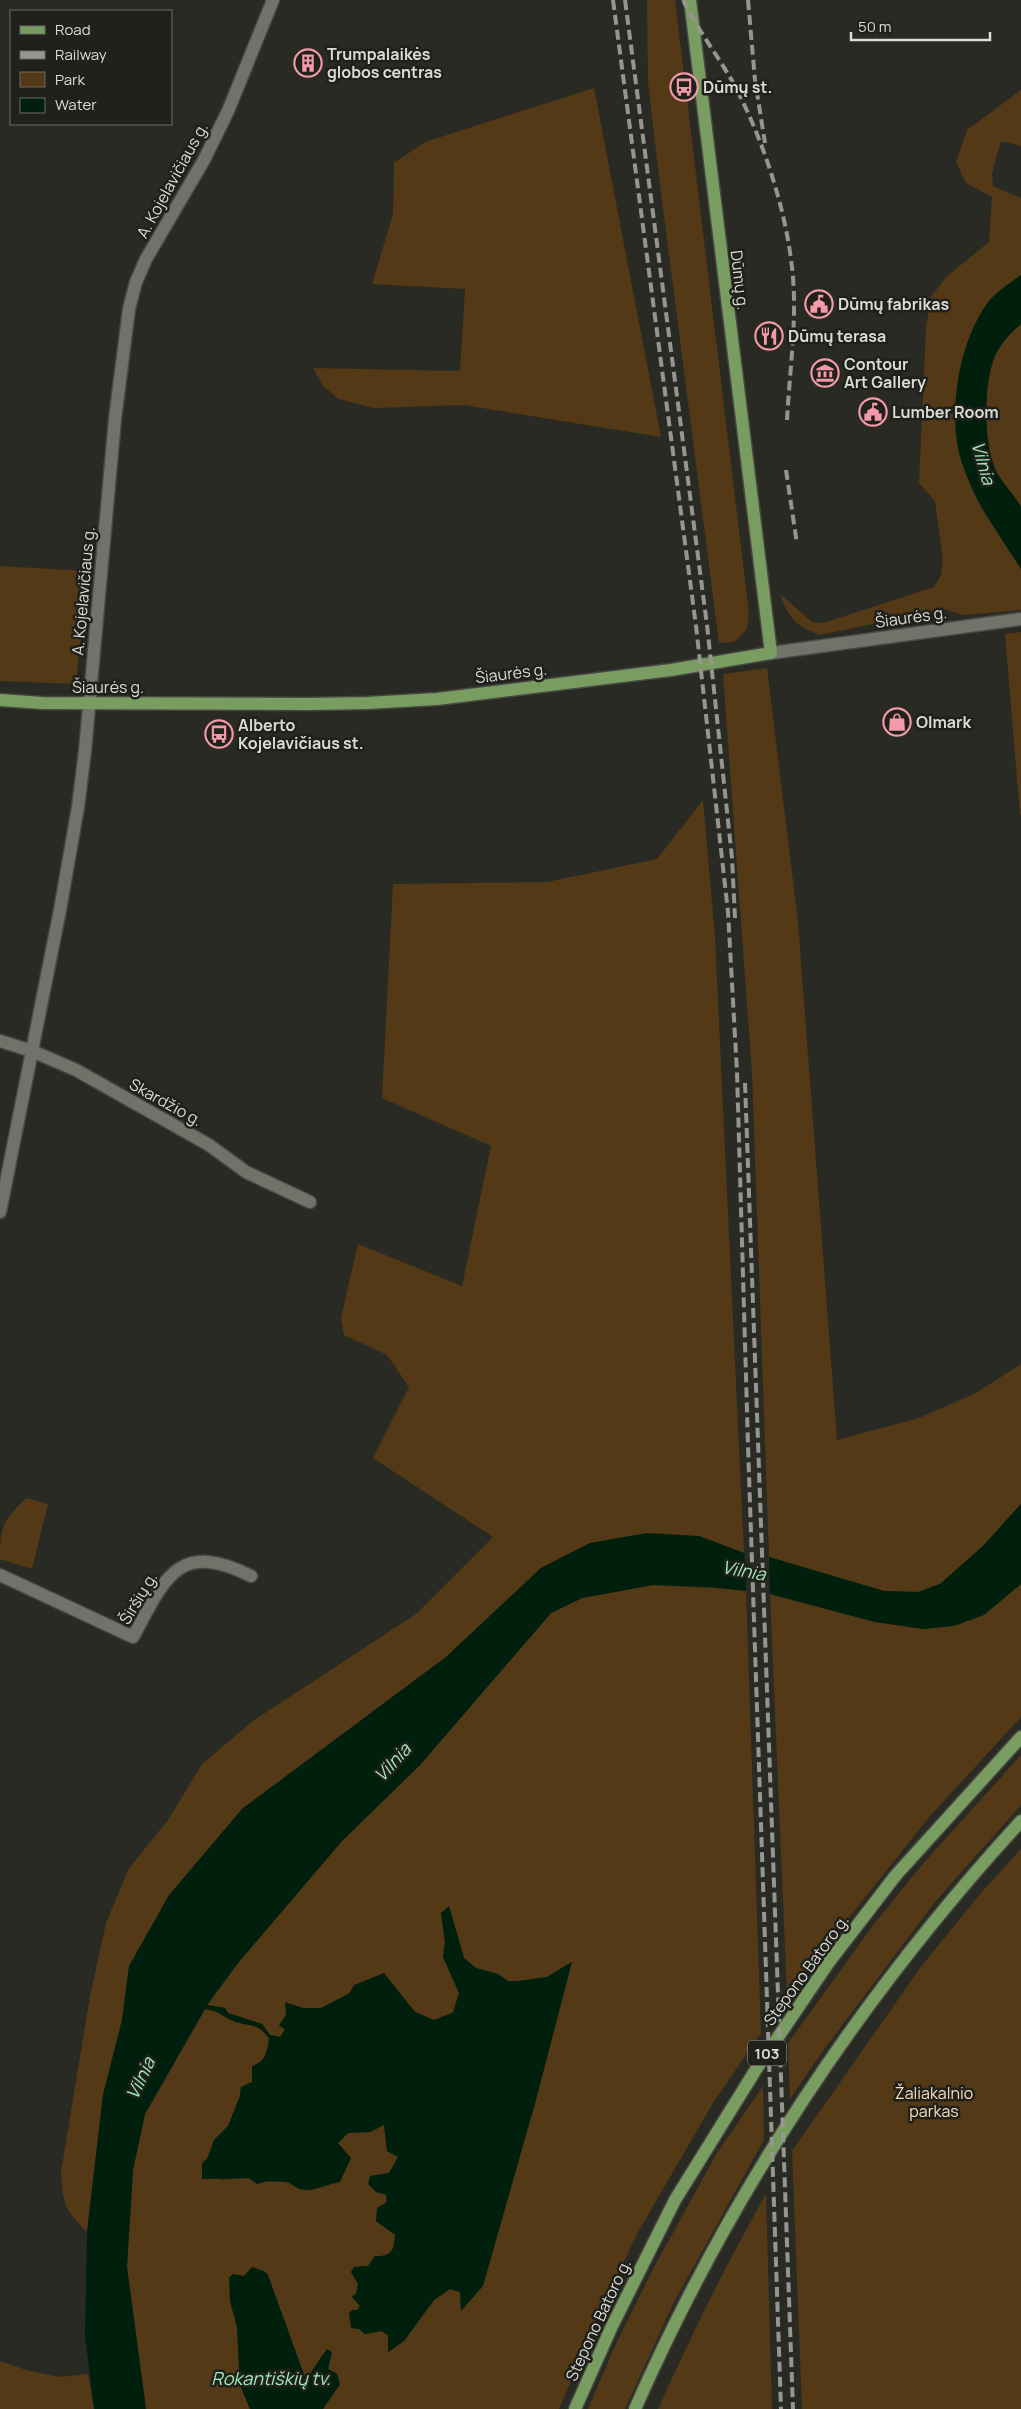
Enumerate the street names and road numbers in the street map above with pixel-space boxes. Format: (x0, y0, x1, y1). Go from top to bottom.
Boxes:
street label: A. Kojelavičiaus g. (131, 118, 213, 242)
street label: Dūmų g. (725, 249, 755, 311)
street label: A. Kojelavičiaus g. (66, 526, 100, 656)
street label: Šiaurės g. (874, 601, 948, 633)
street label: Šiaurės g. (474, 658, 548, 688)
street label: Šiaurės g. (72, 676, 144, 698)
street label: Skardžio g. (126, 1073, 206, 1131)
street label: Širšių g. (114, 1568, 162, 1628)
street label: Stepono Batoro g. (758, 1910, 854, 2030)
road number: 103 (748, 2040, 786, 2066)
street label: Stepono Batoro g. (560, 2255, 636, 2385)

